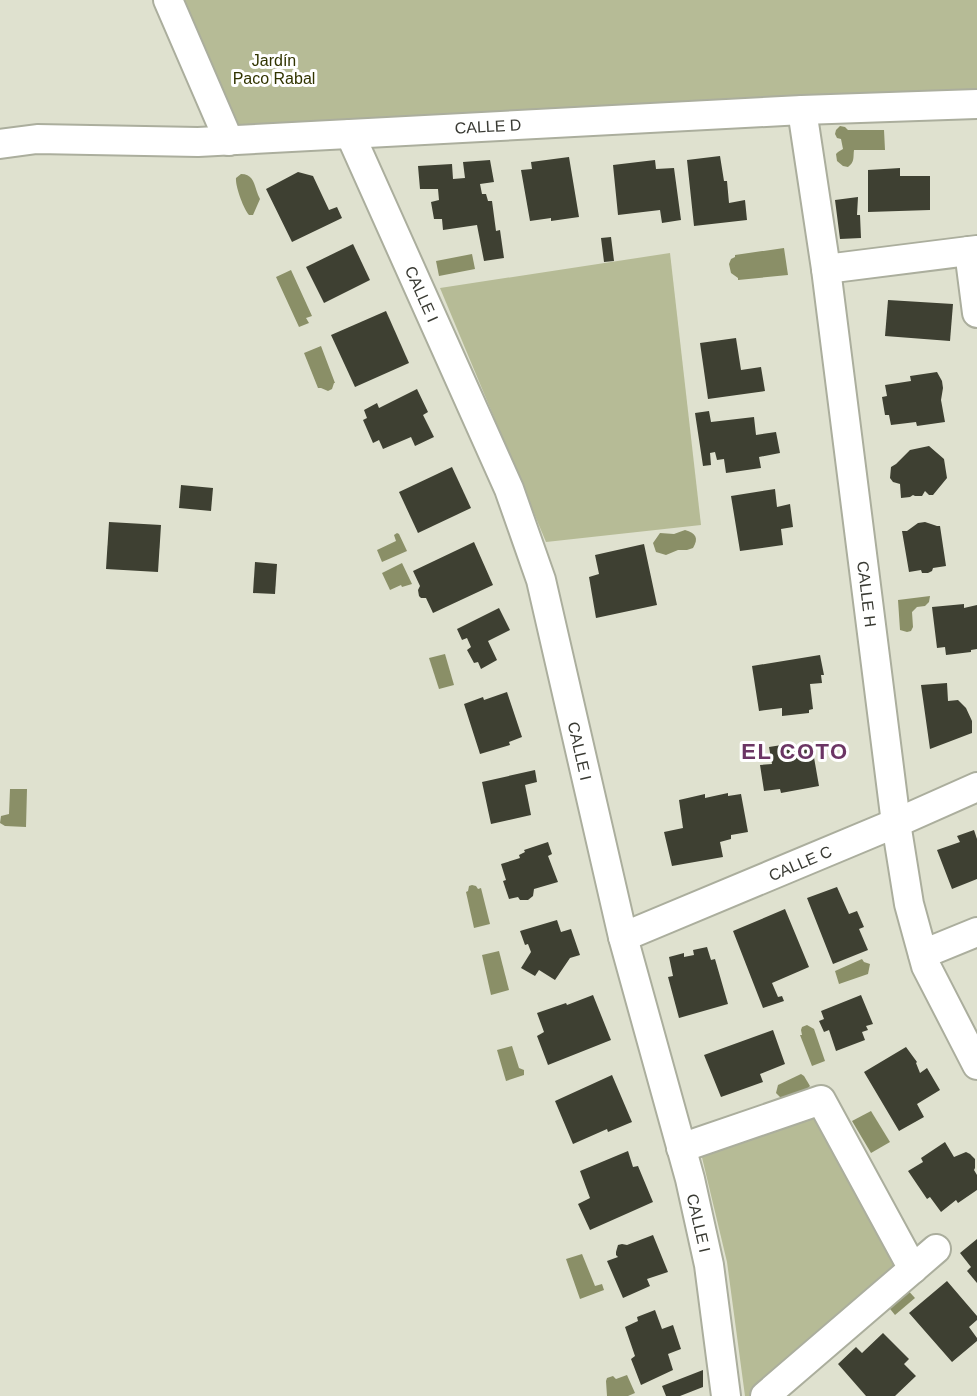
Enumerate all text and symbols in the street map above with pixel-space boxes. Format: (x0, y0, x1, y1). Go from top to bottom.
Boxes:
park label: Jardín Paco Rabal (233, 52, 315, 87)
street label: CALLE D (454, 116, 522, 137)
street label: CALLE I (402, 264, 441, 325)
street label: CALLE H (854, 560, 879, 628)
street label: CALLE I (565, 720, 594, 782)
district label: EL COTO (741, 739, 849, 764)
street label: CALLE C (766, 843, 834, 884)
street label: CALLE I (684, 1192, 713, 1254)

